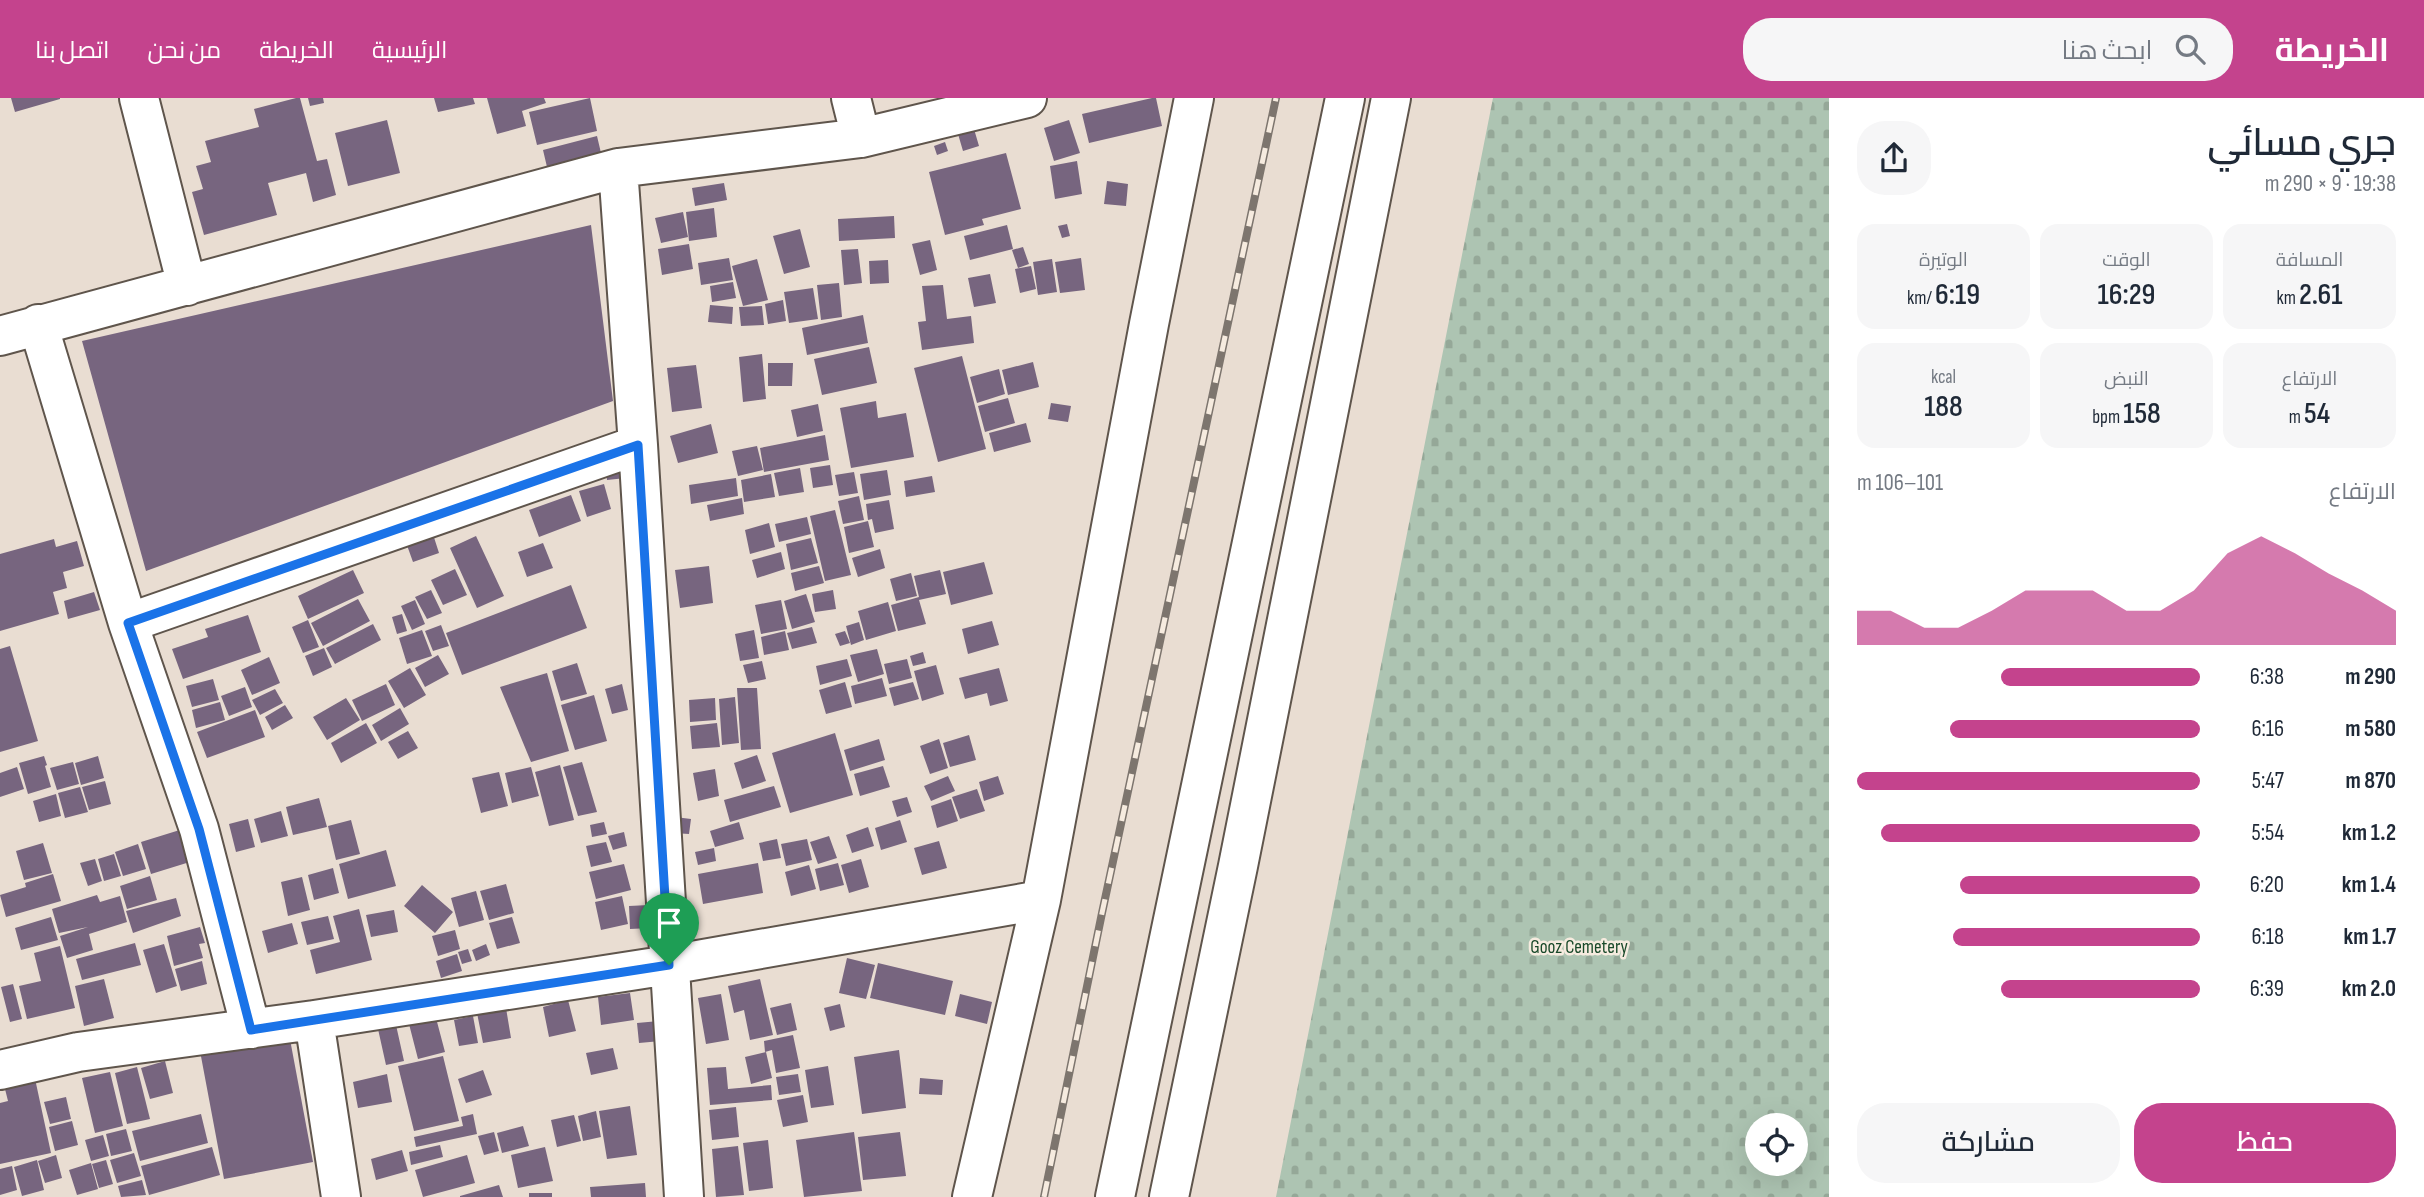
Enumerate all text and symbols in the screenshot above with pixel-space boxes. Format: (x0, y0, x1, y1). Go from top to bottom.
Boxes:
search box (1743, 18, 2233, 81)
icon: search (2171, 30, 2209, 68)
text: الخريطة (2275, 31, 2389, 71)
text: اتصل بنا (35, 36, 109, 65)
text: من نحن (147, 36, 221, 65)
text: الخريطة (259, 36, 334, 65)
text: الرئيسية (372, 36, 447, 65)
text: ابحث هنا (2062, 36, 2153, 67)
button: share (1857, 121, 1931, 195)
text: جري مسائي (2208, 121, 2396, 166)
text: 19:38 · 9 × 290 m (2265, 170, 2396, 198)
text: الوتيرة (1919, 249, 1968, 272)
text: الوقت (2102, 249, 2151, 272)
text: المسافة (2276, 249, 2343, 272)
text: 6:19 (1935, 277, 1980, 313)
text: 16:29 (2098, 277, 2155, 313)
text: 2.61 (2299, 277, 2342, 313)
text: /km (1907, 287, 1935, 310)
text: km (2277, 287, 2299, 310)
text: kcal (1931, 366, 1956, 389)
text: النبض (2104, 368, 2149, 391)
text: الارتفاع (2282, 368, 2337, 391)
text: 188 (1924, 389, 1963, 425)
text: 158 (2123, 396, 2161, 432)
text: 54 (2304, 396, 2330, 432)
text: bpm (2092, 406, 2123, 429)
text: m (2289, 406, 2304, 429)
text: 101–106 m (1857, 469, 1943, 497)
text: الارتفاع (2329, 478, 2396, 506)
text: 6:38 (2250, 663, 2284, 691)
text: 290 m (2345, 663, 2396, 691)
text: 6:16 (2251, 715, 2284, 743)
text: 580 m (2345, 715, 2396, 743)
text: 5:47 (2252, 767, 2284, 795)
text: 870 m (2345, 767, 2396, 795)
text: 5:54 (2252, 819, 2284, 847)
text: 1.2 km (2342, 819, 2396, 847)
text: 6:20 (2250, 871, 2284, 899)
text: 1.4 km (2342, 871, 2396, 899)
pin (639, 893, 699, 965)
icon: arrive (650, 904, 688, 942)
text: 6:18 (2251, 923, 2284, 951)
text: 1.7 km (2343, 923, 2396, 951)
park label: Gooz Cemetery (1530, 936, 1628, 959)
text: 6:39 (2250, 975, 2284, 1003)
text: 2.0 km (2342, 975, 2396, 1003)
button: مشاركة (1857, 1103, 2120, 1183)
button: حفظ (2134, 1103, 2396, 1183)
map controls (1745, 1113, 1808, 1176)
button: locate (1745, 1113, 1808, 1176)

